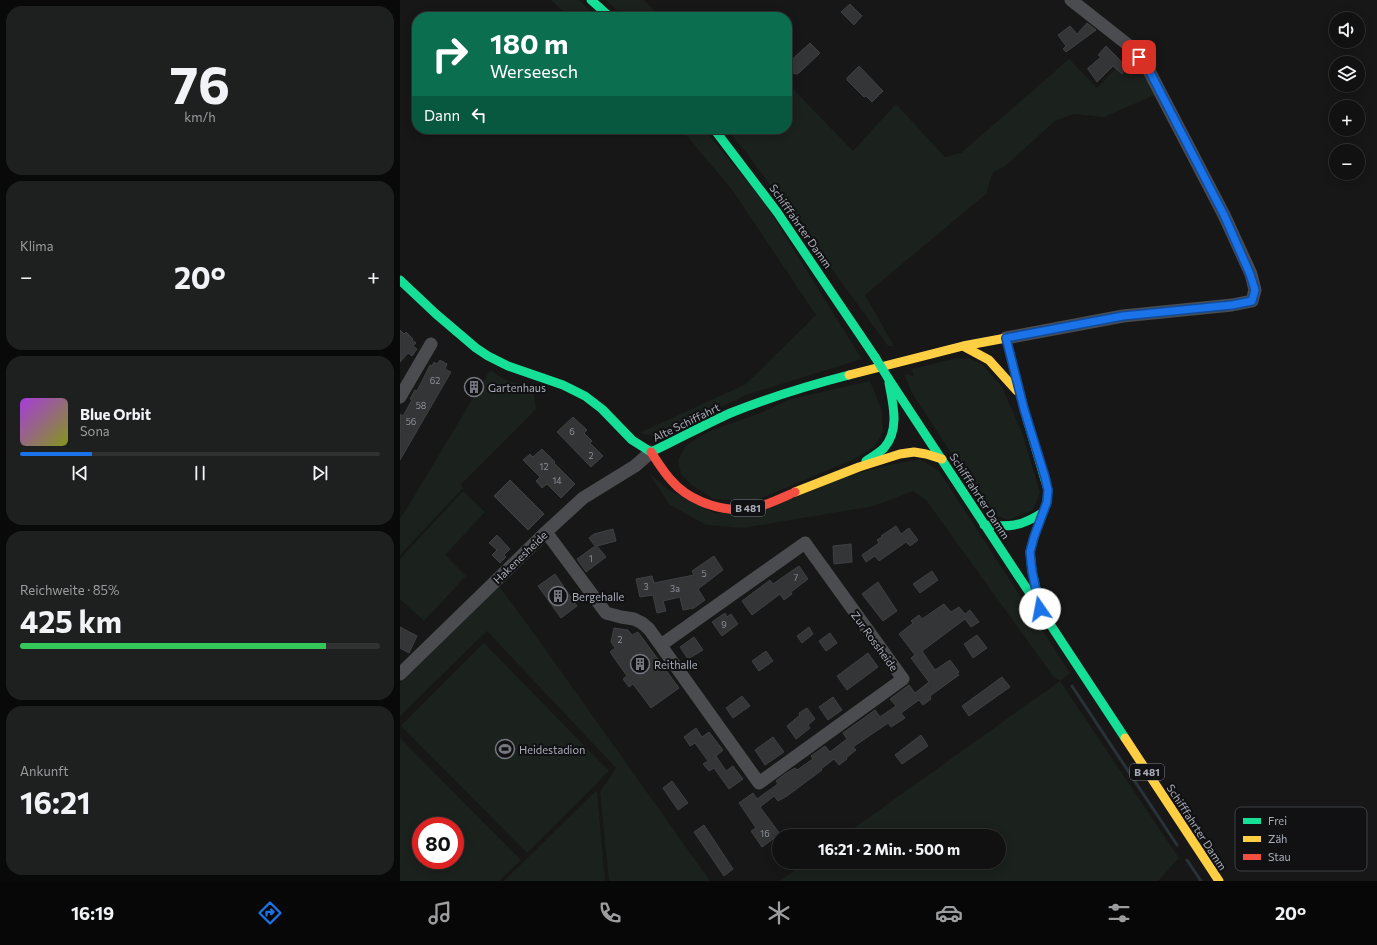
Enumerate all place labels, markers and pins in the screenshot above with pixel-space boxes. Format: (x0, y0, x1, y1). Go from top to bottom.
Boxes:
pin (1122, 40, 1156, 74)
building icon: Gartenhaus (463, 376, 485, 398)
place label: Gartenhaus (488, 381, 546, 394)
building icon: Bergehalle (547, 585, 569, 607)
place label: Bergehalle (572, 590, 625, 603)
building icon: Reithalle (629, 653, 651, 675)
place label: Reithalle (654, 658, 698, 671)
sports icon: Heidestadion (494, 738, 516, 760)
place label: Heidestadion (519, 743, 585, 756)

